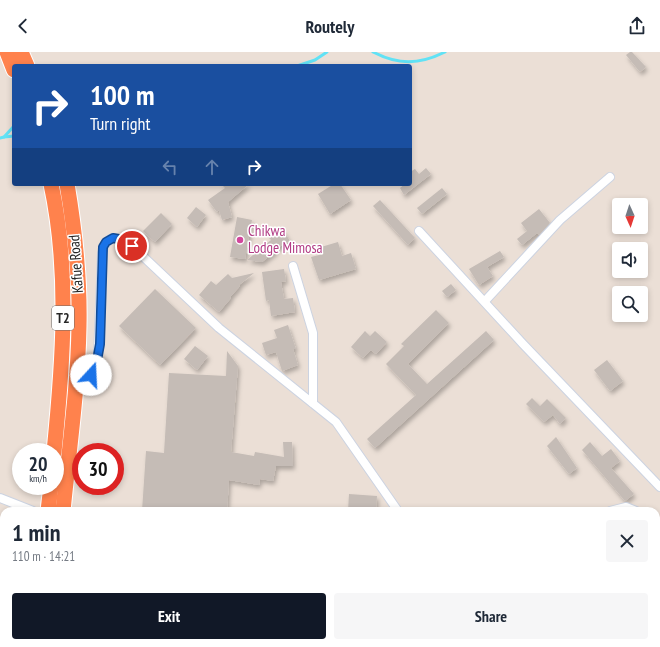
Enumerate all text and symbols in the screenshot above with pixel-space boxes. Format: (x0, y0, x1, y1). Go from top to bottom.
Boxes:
icon: back (12, 15, 34, 37)
text: Routely (306, 15, 354, 38)
icon: share (626, 15, 648, 37)
text: 100 m (90, 76, 154, 113)
icon: right (24, 80, 76, 132)
text: Turn right (90, 112, 150, 135)
icon: left (159, 156, 181, 178)
icon: ahead (201, 156, 223, 178)
icon: right (243, 156, 265, 178)
north arrow (612, 198, 648, 234)
map controls (612, 198, 648, 322)
place label: Chikwa Lodge Mimosa (248, 221, 323, 257)
pin (115, 229, 149, 263)
street label: Kafue Road (64, 234, 87, 294)
icon: arrive (121, 235, 143, 257)
marker: Chikwa Lodge Mimosa (235, 235, 245, 245)
button: sound (612, 242, 648, 278)
button: search (612, 286, 648, 322)
road number: T2 (52, 306, 74, 330)
position arrow (70, 354, 112, 396)
speed limit sign: 30 (72, 443, 124, 495)
text: 20 (28, 451, 48, 477)
text: km/h (29, 472, 47, 485)
text: 1 min (12, 517, 60, 548)
button: close (606, 520, 648, 562)
text: 110 m · 14:21 (12, 548, 75, 565)
button: Exit (12, 593, 326, 639)
button: Share (334, 593, 648, 639)

